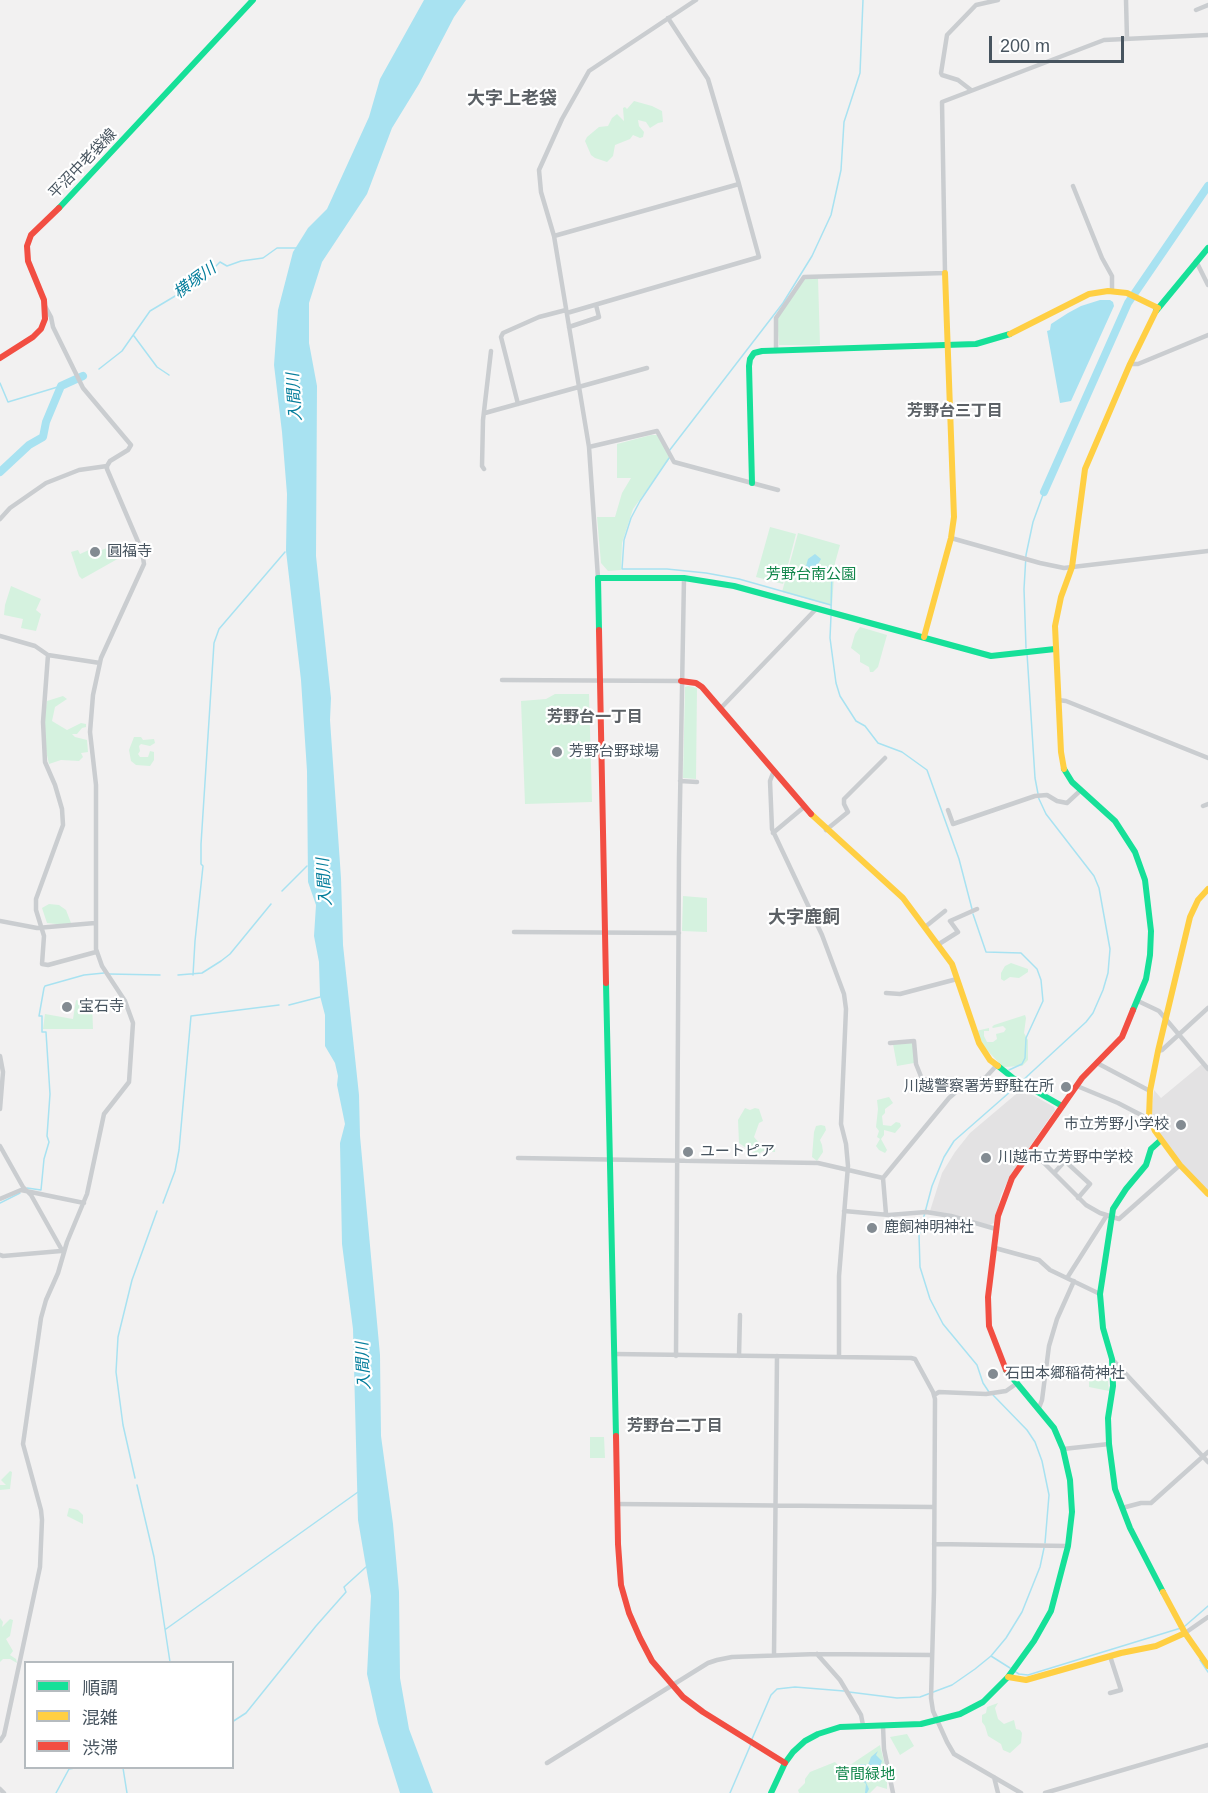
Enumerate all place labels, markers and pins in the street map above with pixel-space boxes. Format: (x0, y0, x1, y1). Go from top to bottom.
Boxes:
place label: 圓福寺 (107, 543, 152, 561)
marker: 圓福寺 (88, 545, 102, 559)
place label: 芳野台野球場 (569, 743, 659, 761)
marker: 芳野台野球場 (550, 745, 564, 759)
place label: 宝石寺 (79, 998, 124, 1016)
marker: 宝石寺 (60, 1000, 74, 1014)
place label: 川越警察署芳野駐在所 (904, 1078, 1054, 1096)
marker: 川越警察署芳野駐在所 (1059, 1080, 1073, 1094)
place label: 市立芳野小学校 (1064, 1116, 1169, 1134)
marker: 市立芳野小学校 (1174, 1118, 1188, 1132)
place label: ユートピア (700, 1143, 775, 1161)
marker: ユートピア (681, 1145, 695, 1159)
place label: 川越市立芳野中学校 (998, 1149, 1133, 1167)
marker: 川越市立芳野中学校 (979, 1151, 993, 1165)
place label: 鹿飼神明神社 (884, 1219, 974, 1237)
marker: 鹿飼神明神社 (865, 1221, 879, 1235)
place label: 石田本郷稲荷神社 (1005, 1365, 1125, 1383)
marker: 石田本郷稲荷神社 (986, 1367, 1000, 1381)

